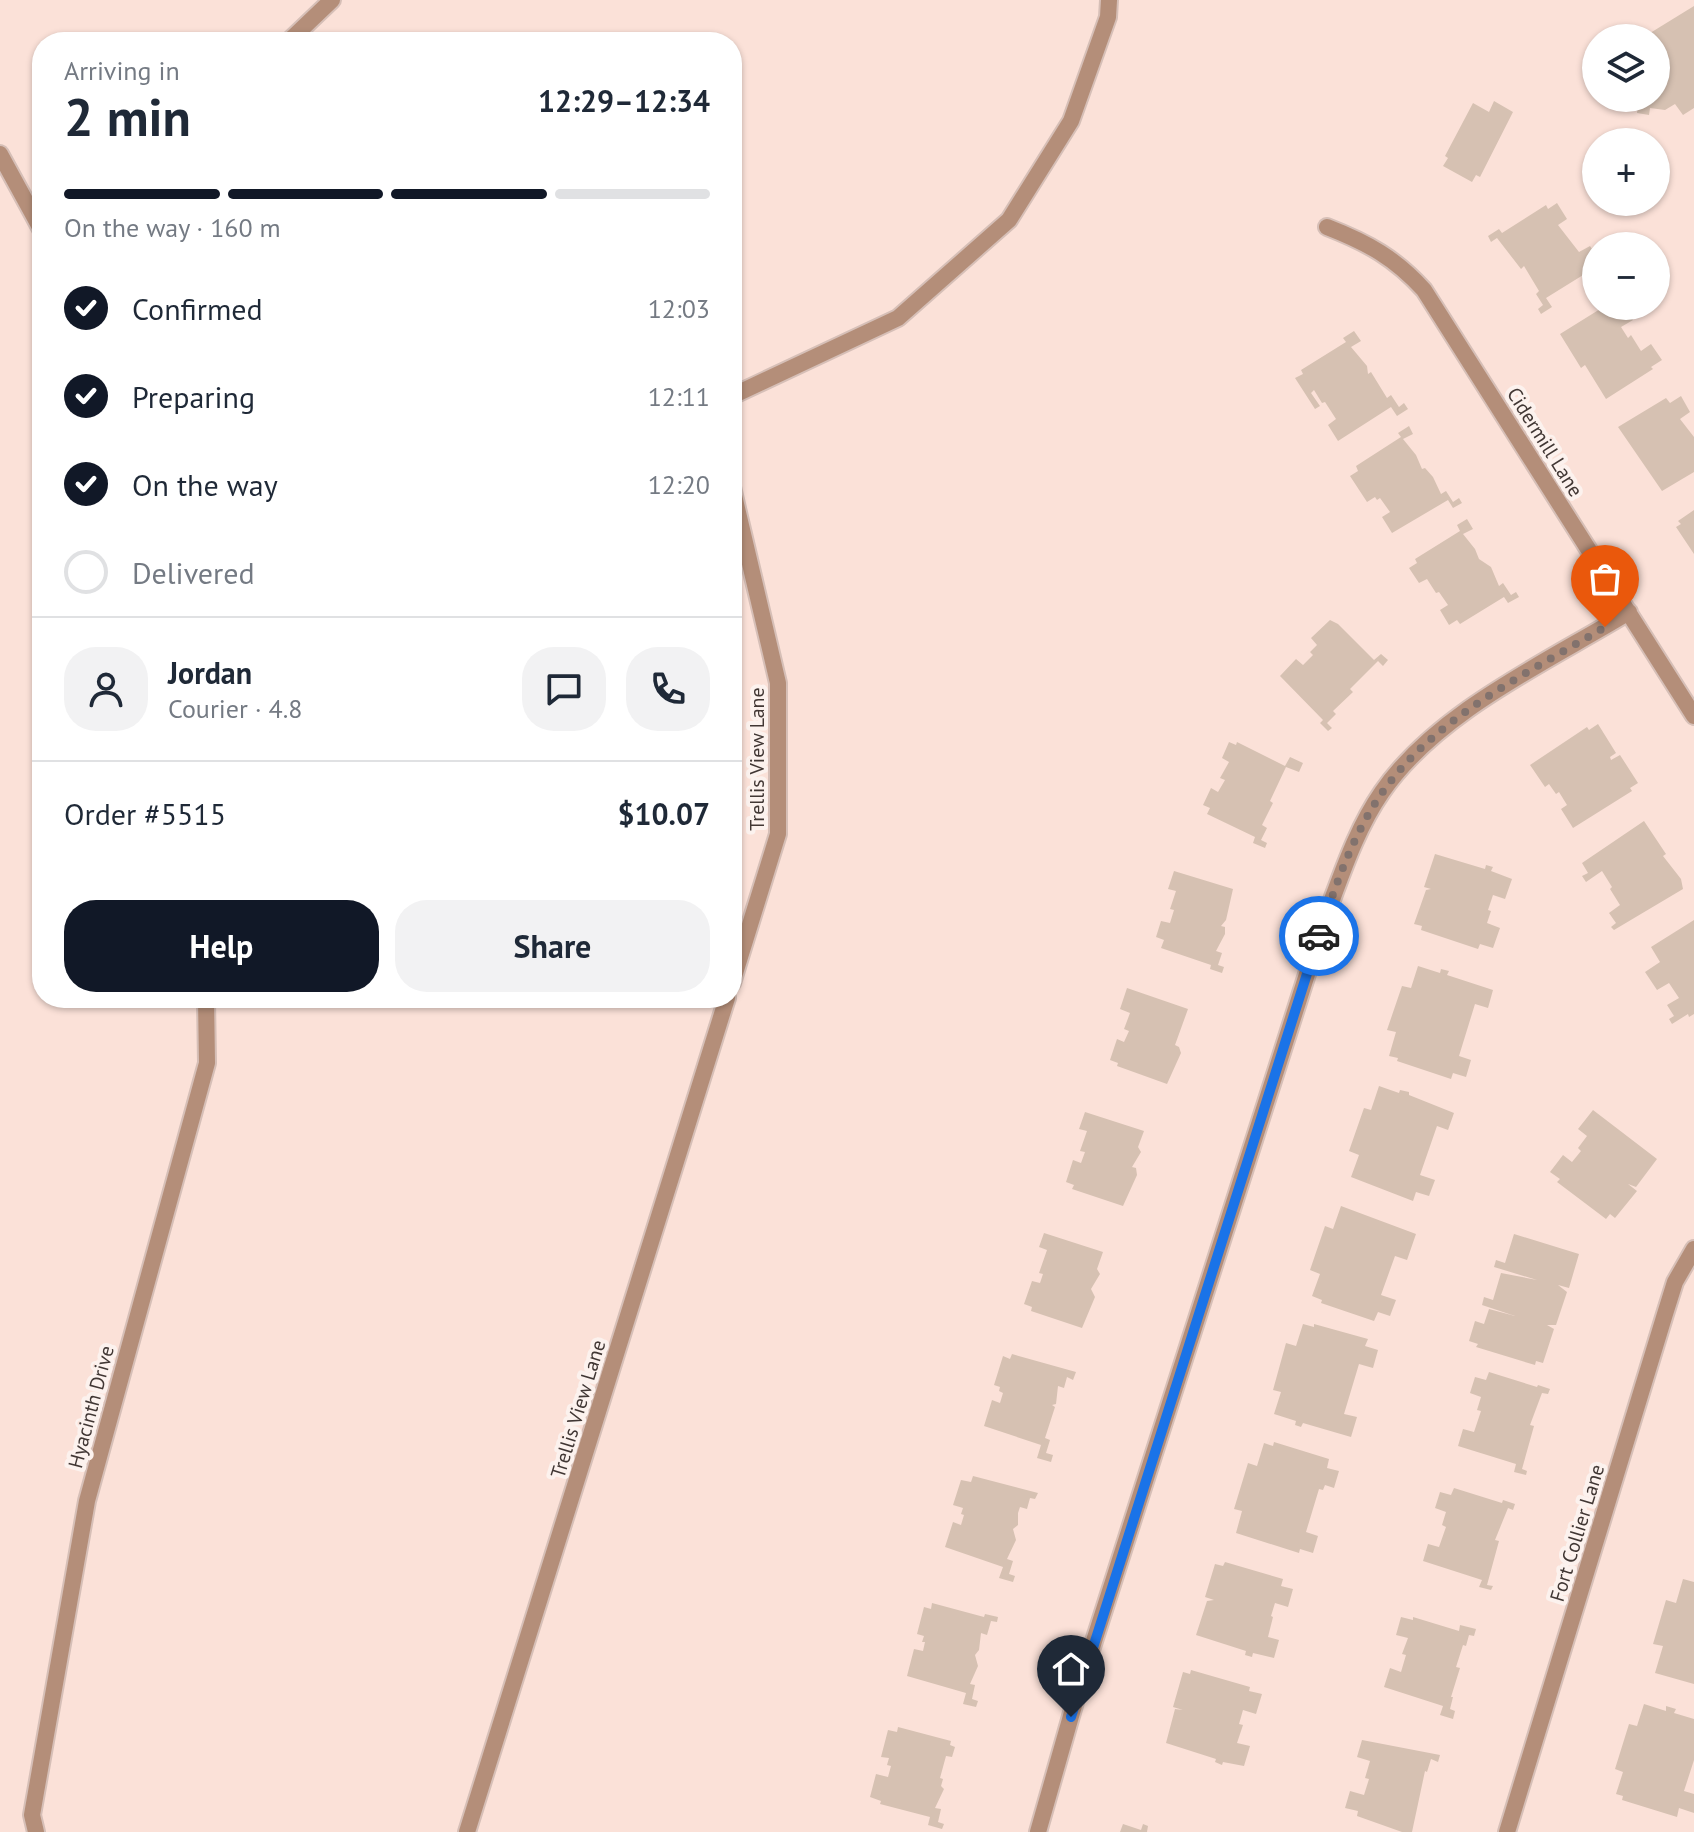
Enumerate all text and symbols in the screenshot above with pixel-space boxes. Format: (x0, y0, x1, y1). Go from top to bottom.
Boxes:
map controls (1582, 24, 1670, 320)
button: layers (1582, 24, 1670, 112)
text: Arriving in (64, 54, 180, 87)
text: 12:29–12:34 (538, 81, 710, 120)
text: 2 min (64, 83, 191, 150)
button: + (1582, 128, 1670, 216)
text: On the way · 160 m (64, 211, 281, 244)
button: − (1582, 232, 1670, 320)
icon: check (64, 286, 108, 330)
text: Confirmed (132, 289, 263, 328)
text: 12:03 (648, 292, 710, 325)
icon: check (64, 374, 108, 418)
text: Preparing (132, 377, 255, 416)
text: 12:11 (648, 380, 710, 413)
street label: Cidermill Lane (1501, 382, 1589, 502)
icon: check (64, 462, 108, 506)
text: On the way (132, 465, 278, 504)
text: 12:20 (648, 468, 710, 501)
pin (1571, 545, 1639, 627)
text: Delivered (132, 553, 255, 592)
icon: bag (1583, 557, 1627, 601)
button: person (64, 647, 148, 731)
button: chat (522, 647, 606, 731)
button: phone (626, 647, 710, 731)
text: Jordan (168, 653, 252, 692)
street label: Trellis View Lane (744, 687, 770, 831)
text: Courier · 4.8 (168, 692, 302, 725)
text: Order #5515 (64, 794, 226, 833)
text: $10.07 (618, 794, 710, 833)
courier (1279, 896, 1359, 976)
button: Help (64, 900, 379, 992)
button: Share (395, 900, 710, 992)
icon: car (1297, 914, 1341, 958)
street label: Trellis View Lane (545, 1337, 611, 1481)
street label: Hyacinth Drive (62, 1343, 120, 1471)
street label: Fort Collier Lane (1544, 1461, 1610, 1605)
pin (1037, 1635, 1105, 1717)
icon: home (1049, 1647, 1093, 1691)

